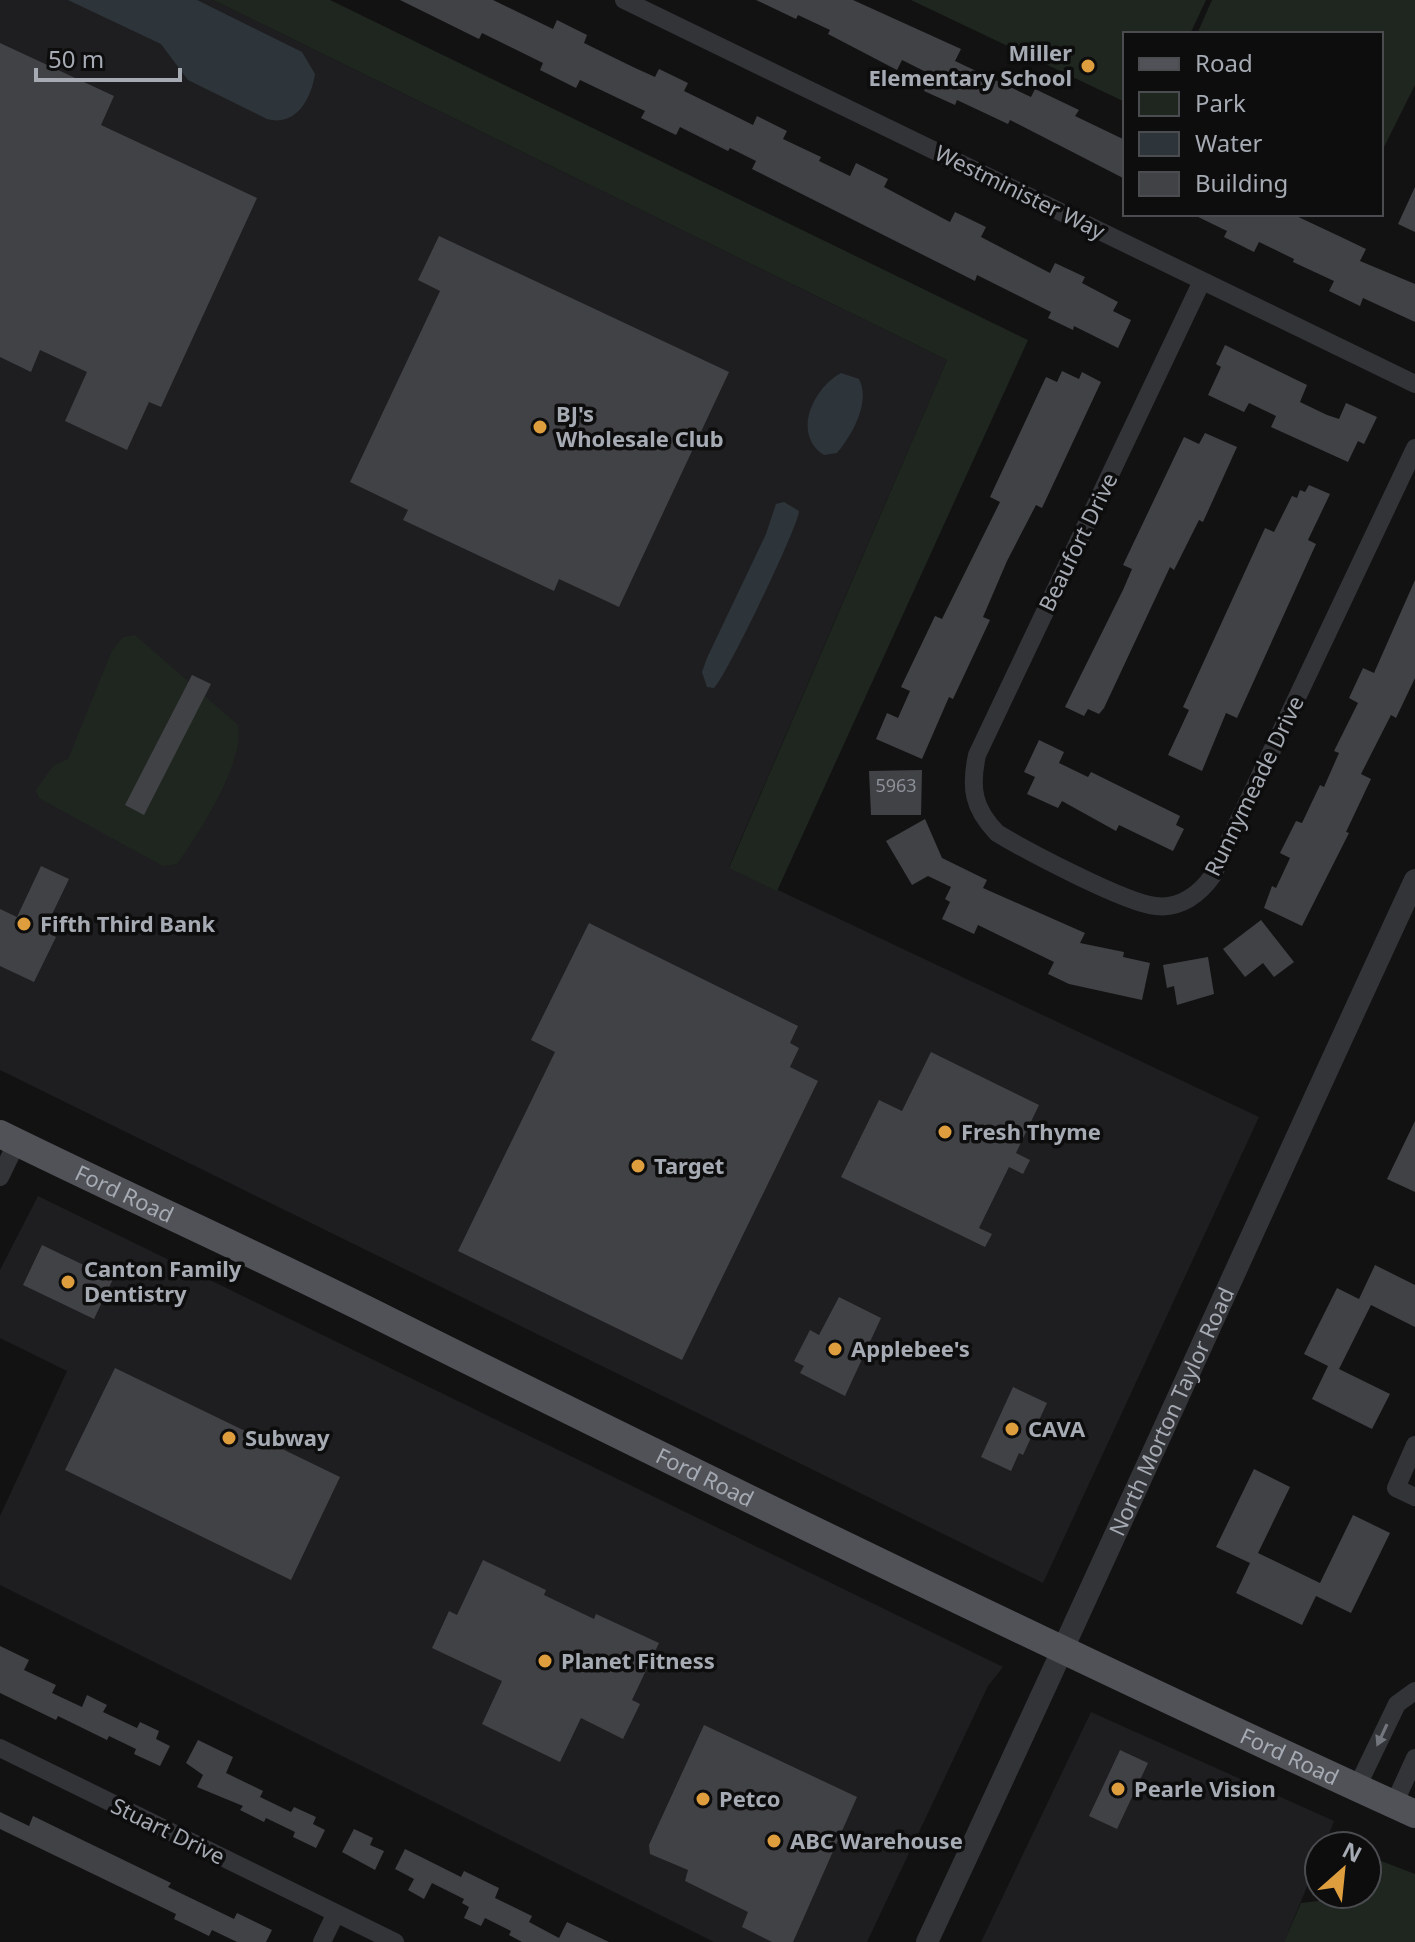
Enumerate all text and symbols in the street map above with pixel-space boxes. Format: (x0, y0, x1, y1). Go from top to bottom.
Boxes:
scale bar (36, 32, 180, 82)
legend (1123, 32, 1383, 216)
place label: Miller Elementary School (868, 37, 1072, 92)
text: 50 m (48, 42, 104, 75)
text: Road (1195, 46, 1253, 79)
marker: Miller Elementary School (1079, 57, 1097, 75)
text: Park (1195, 86, 1246, 119)
text: Water (1195, 126, 1263, 159)
street label: Westminister Way (930, 137, 1111, 246)
text: Building (1195, 166, 1288, 199)
place label: BJ's Wholesale Club (556, 398, 724, 453)
marker: BJ's Wholesale Club (531, 418, 549, 436)
street label: Beaufort Drive (1031, 467, 1124, 616)
street label: Runnymeade Drive (1196, 690, 1310, 881)
house number: 5963 (875, 773, 917, 797)
place label: Fifth Third Bank (40, 908, 215, 938)
marker: Fifth Third Bank (15, 915, 33, 933)
place label: Fresh Thyme (961, 1116, 1101, 1146)
marker: Fresh Thyme (936, 1123, 954, 1141)
place label: Target (654, 1150, 724, 1180)
street label: Ford Road (71, 1157, 179, 1229)
marker: Target (629, 1157, 647, 1175)
place label: Canton Family Dentistry (84, 1253, 242, 1308)
marker: Canton Family Dentistry (59, 1273, 77, 1291)
street label: North Morton Taylor Road (1101, 1282, 1240, 1540)
place label: Applebee's (851, 1333, 970, 1363)
marker: Applebee's (826, 1340, 844, 1358)
place label: CAVA (1028, 1413, 1086, 1443)
marker: CAVA (1003, 1420, 1021, 1438)
place label: Subway (245, 1422, 330, 1452)
marker: Subway (220, 1429, 238, 1447)
street label: Ford Road (651, 1440, 759, 1513)
place label: Planet Fitness (561, 1645, 715, 1675)
marker: Planet Fitness (536, 1652, 554, 1670)
street label: Ford Road (1236, 1720, 1344, 1791)
one-way arrow (1375, 1724, 1389, 1747)
place label: Pearle Vision (1134, 1773, 1276, 1803)
marker: Pearle Vision (1109, 1780, 1127, 1798)
place label: Petco (719, 1783, 780, 1813)
street label: Stuart Drive (107, 1790, 230, 1871)
marker: Petco (694, 1790, 712, 1808)
place label: ABC Warehouse (790, 1825, 963, 1855)
north arrow (1303, 1830, 1383, 1910)
marker: ABC Warehouse (765, 1832, 783, 1850)
text: N (1338, 1834, 1367, 1869)

